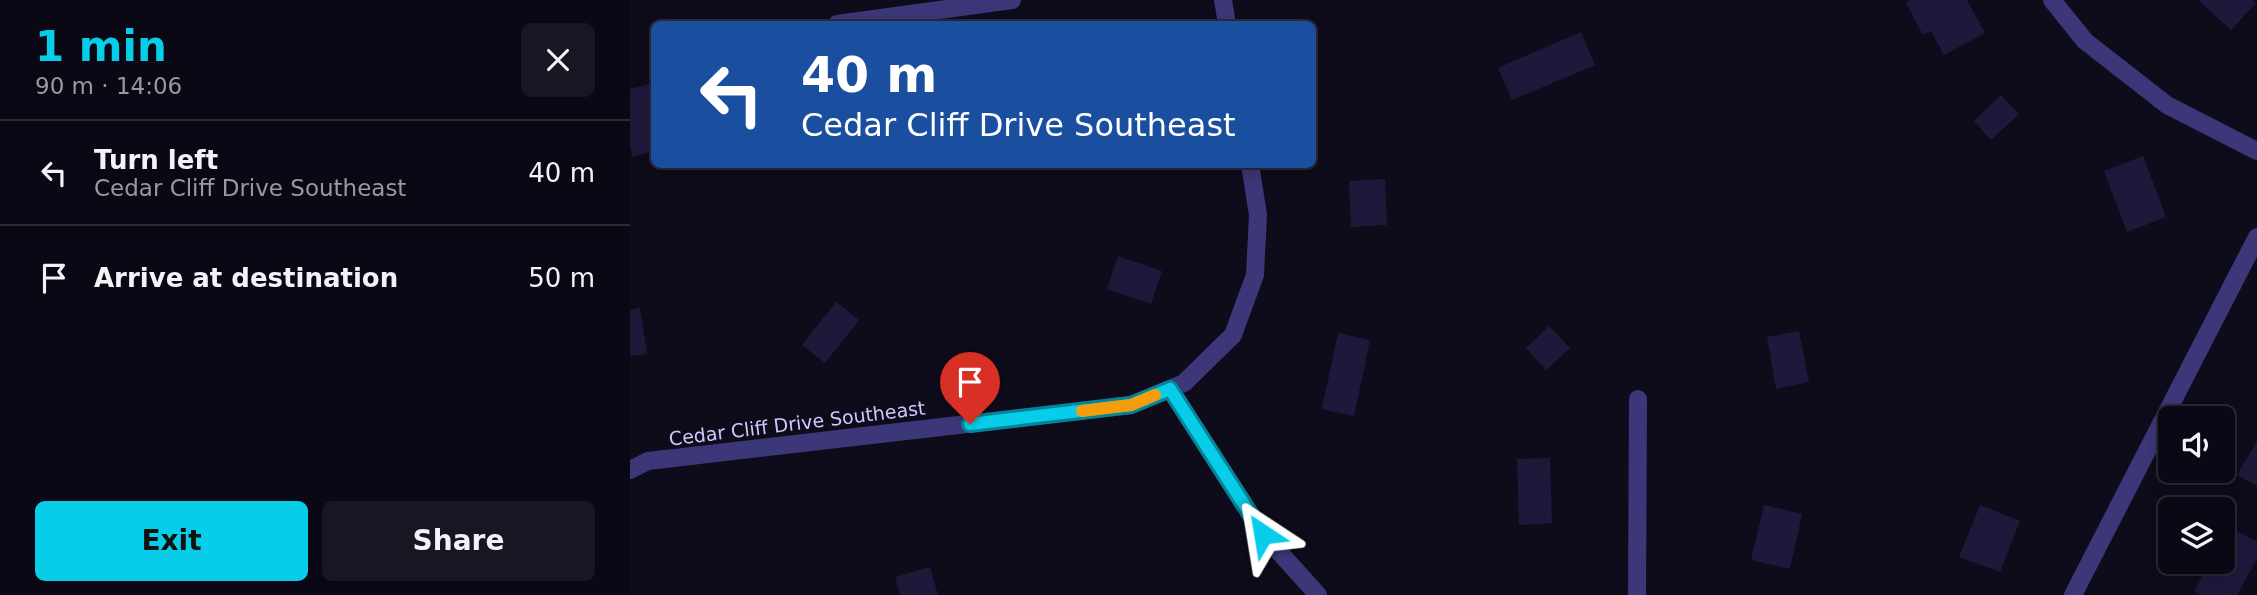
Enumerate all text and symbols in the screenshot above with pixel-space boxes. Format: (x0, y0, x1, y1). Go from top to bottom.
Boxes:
text: 1 min (35, 22, 167, 71)
button: close (521, 23, 595, 97)
text: 40 m (801, 47, 937, 104)
icon: left (686, 49, 777, 140)
text: 90 m · 14:06 (35, 73, 182, 99)
text: Cedar Cliff Drive Southeast (801, 106, 1236, 144)
text: Turn left (94, 145, 218, 175)
icon: left (35, 154, 73, 192)
text: 40 m (528, 158, 595, 188)
text: Cedar Cliff Drive Southeast (94, 175, 406, 201)
icon: arrive (35, 259, 73, 297)
text: Arrive at destination (94, 263, 398, 293)
text: 50 m (528, 263, 595, 293)
pin (940, 352, 1000, 424)
icon: arrive (951, 363, 989, 401)
street label: Cedar Cliff Drive Southeast (668, 396, 926, 450)
map controls (2158, 406, 2235, 574)
button: sound (2158, 406, 2235, 483)
position arrow (1226, 497, 1300, 571)
button: layers (2158, 497, 2235, 574)
button: Exit (35, 501, 308, 581)
button: Share (322, 501, 595, 581)

